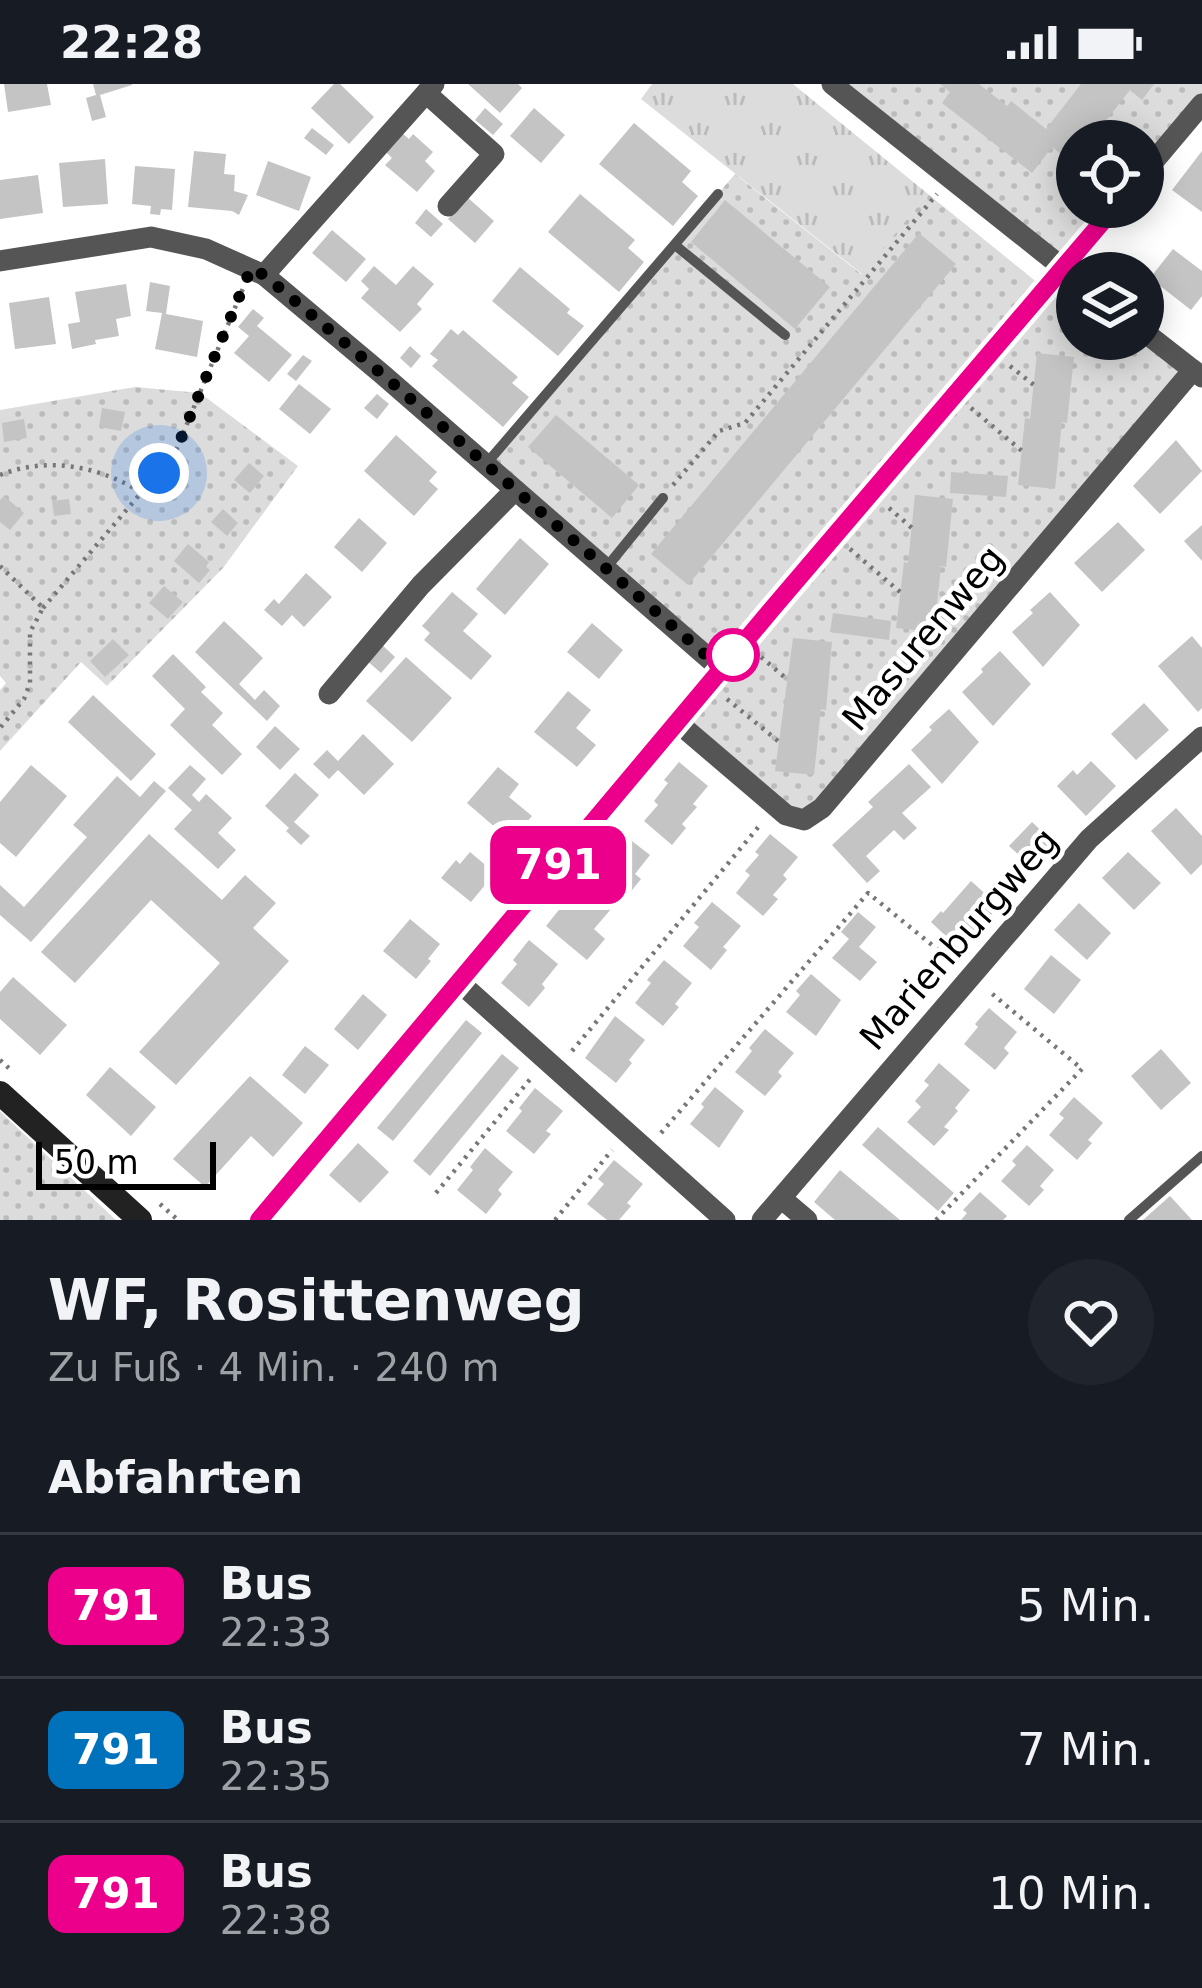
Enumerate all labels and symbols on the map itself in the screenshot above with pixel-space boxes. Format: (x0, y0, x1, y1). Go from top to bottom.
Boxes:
your location (129, 443, 189, 503)
street label: Masurenweg (834, 537, 1012, 739)
unlabelled marker (708, 630, 758, 680)
street label: Marienburgweg (852, 820, 1066, 1058)
line badge: 791 (489, 826, 627, 904)
scale bar (36, 1136, 216, 1189)

